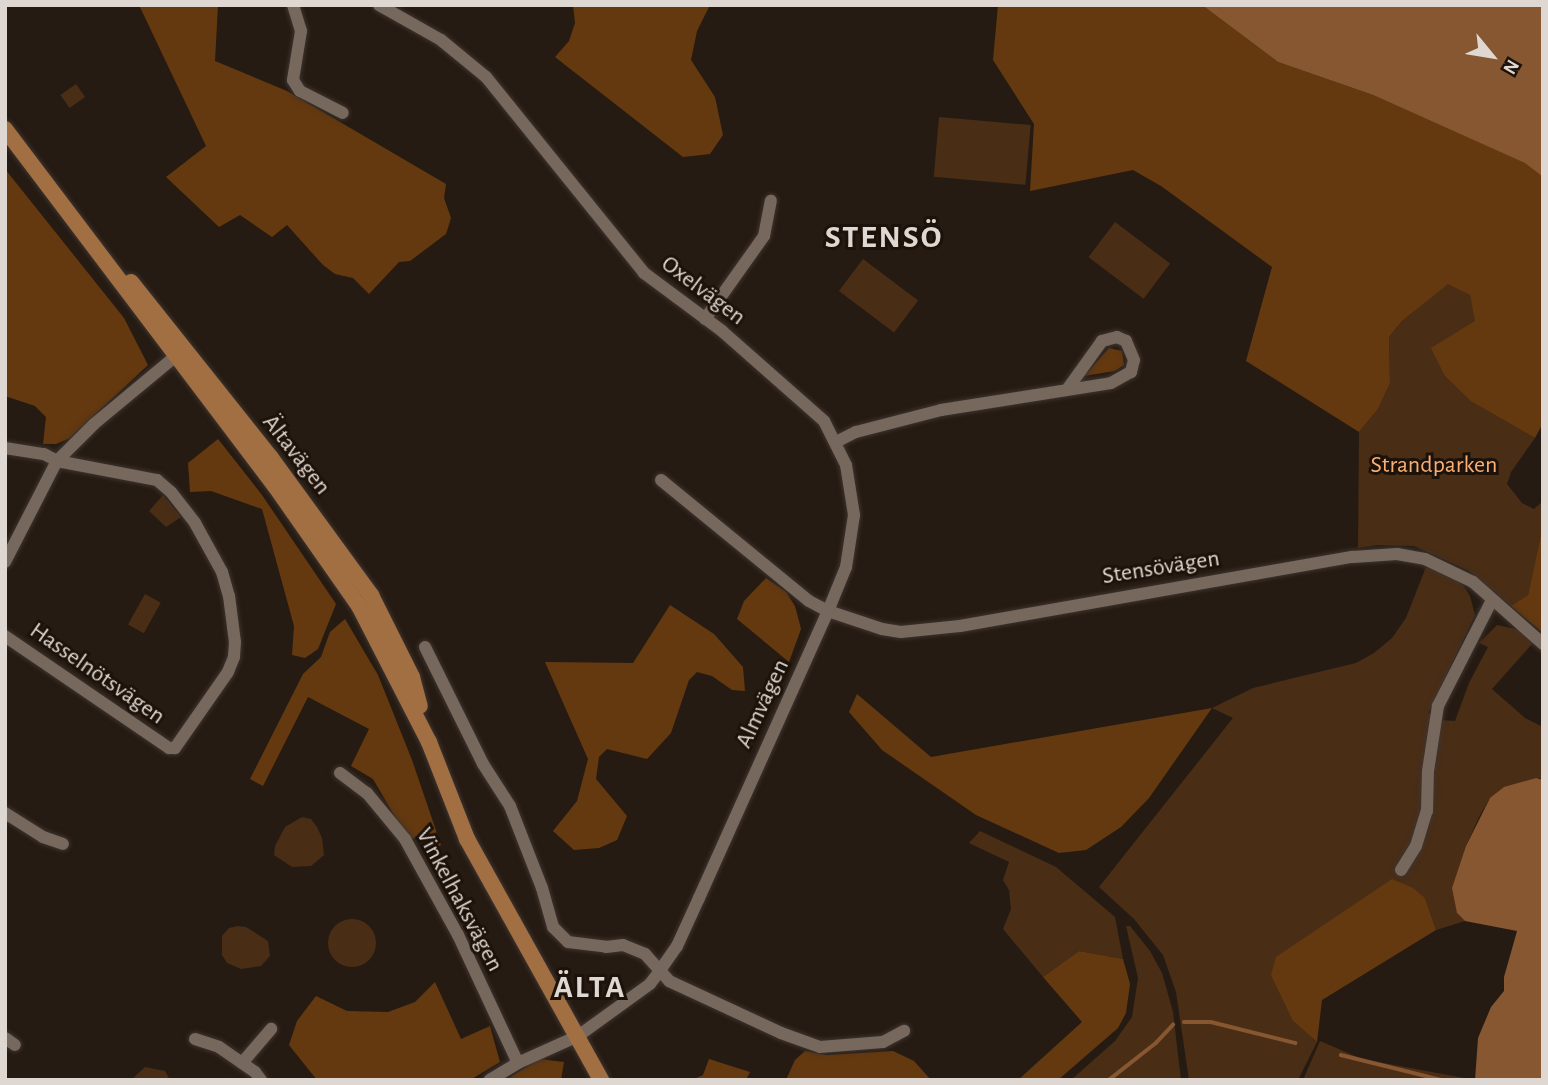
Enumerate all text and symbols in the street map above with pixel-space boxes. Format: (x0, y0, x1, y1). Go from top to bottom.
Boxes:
north arrow (1457, 21, 1527, 91)
text: N (1499, 56, 1522, 77)
district label: STENSÖ (825, 218, 943, 256)
street label: Oxelvägen (655, 250, 751, 332)
street label: Ältavägen (256, 409, 336, 501)
park label: Strandparken (1370, 452, 1498, 480)
street label: Stensövägen (1100, 545, 1222, 591)
street label: Hasselnötsvägen (24, 617, 170, 731)
street label: Almvägen (730, 655, 796, 753)
street label: Vinkelhaksvägen (409, 823, 509, 977)
district label: ÄLTA (554, 968, 626, 1006)

